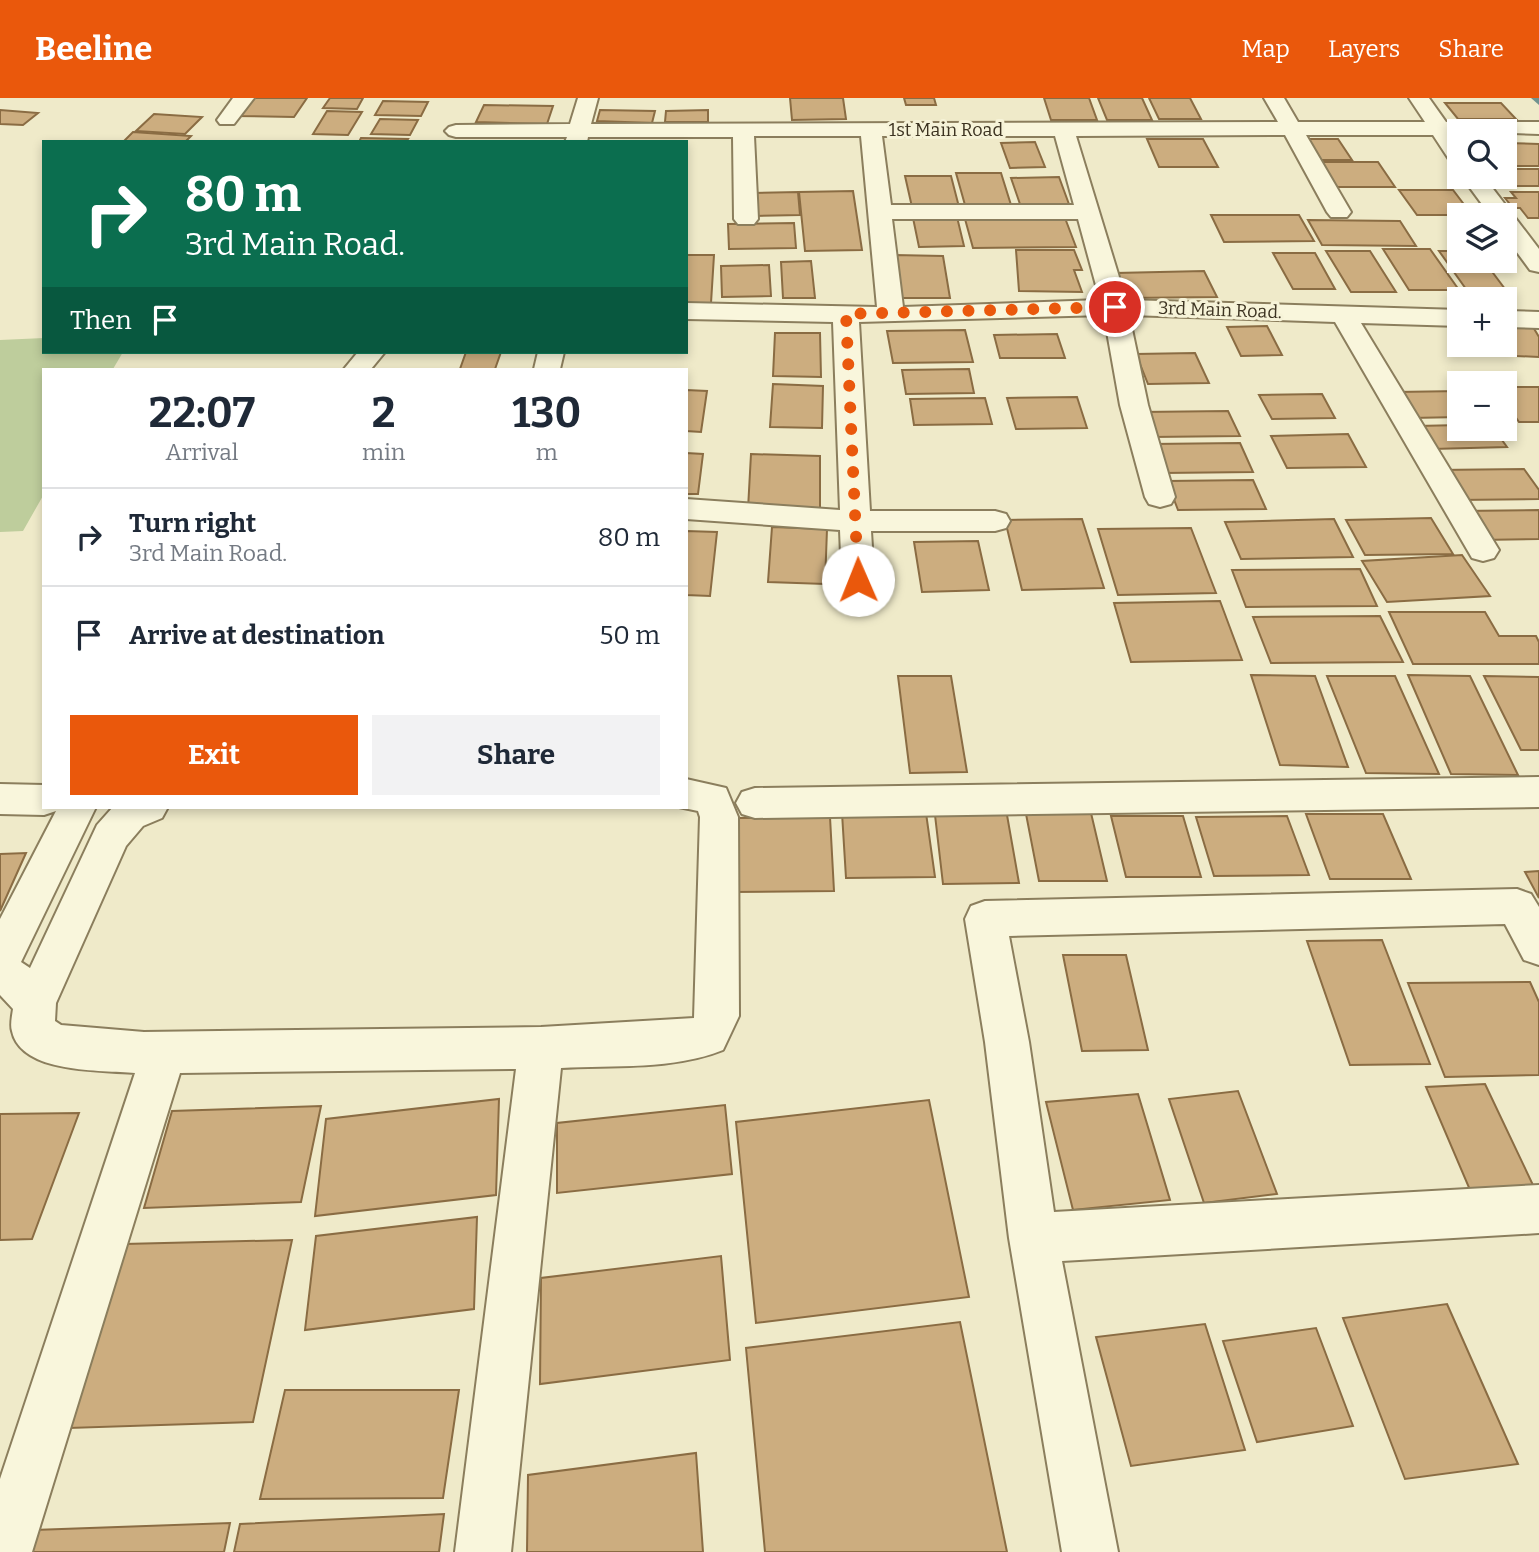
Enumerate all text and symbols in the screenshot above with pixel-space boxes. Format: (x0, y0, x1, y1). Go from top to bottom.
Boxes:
text: Beeline (35, 29, 152, 69)
text: Map (1242, 35, 1290, 63)
text: Layers (1328, 35, 1400, 63)
text: Share (1438, 35, 1504, 63)
street label: 1st Main Road (889, 119, 1003, 141)
map controls (1447, 119, 1517, 441)
button: search (1447, 119, 1517, 189)
text: 80 m (185, 165, 301, 224)
icon: right (70, 168, 161, 259)
button: layers (1447, 203, 1517, 273)
text: 3rd Main Road. (185, 225, 405, 263)
pin (1085, 277, 1145, 337)
button: + (1447, 287, 1517, 357)
icon: arrive (1096, 288, 1134, 326)
street label: 3rd Main Road. (1158, 297, 1282, 323)
icon: arrive (146, 301, 184, 339)
text: Then (70, 305, 132, 336)
button: − (1447, 371, 1517, 441)
text: 22:07 (149, 388, 255, 438)
text: 2 (372, 388, 395, 438)
text: 130 (512, 388, 581, 438)
text: Arrival (166, 438, 238, 466)
text: min (362, 438, 405, 466)
text: m (536, 438, 558, 466)
text: Turn right (129, 508, 256, 539)
icon: right (70, 518, 108, 556)
text: 80 m (598, 522, 660, 553)
text: 3rd Main Road. (129, 539, 287, 567)
position arrow (821, 543, 895, 617)
icon: arrive (70, 616, 108, 654)
text: Arrive at destination (129, 620, 384, 651)
text: 50 m (599, 620, 660, 651)
button: Exit (70, 715, 358, 795)
button: Share (372, 715, 660, 795)

